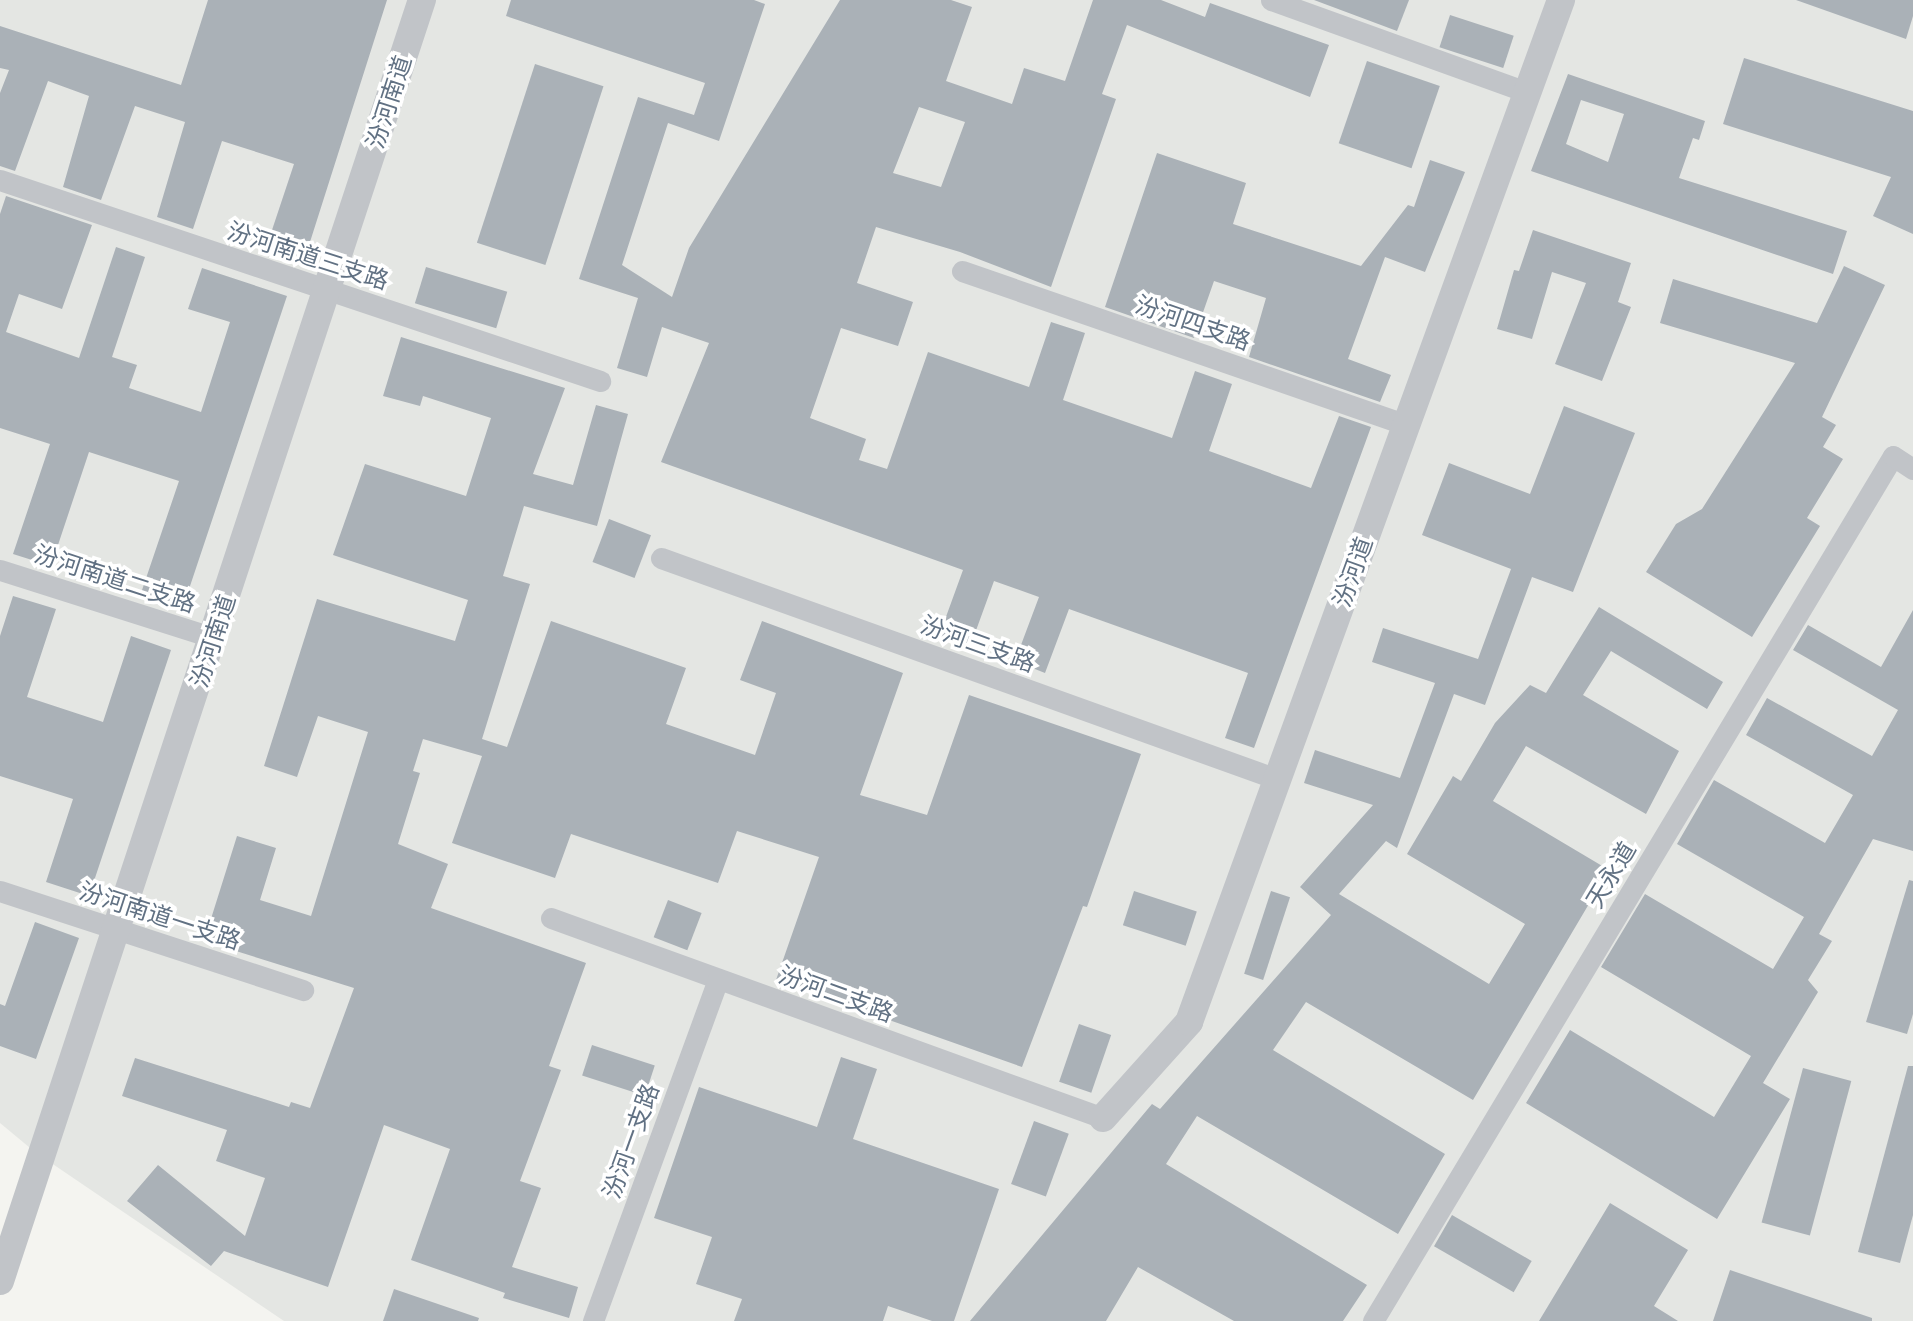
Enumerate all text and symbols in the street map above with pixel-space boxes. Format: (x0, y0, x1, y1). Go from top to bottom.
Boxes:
street label: 汾河南道 (360, 52, 418, 152)
street label: 汾河南道三支路 (224, 216, 392, 296)
street label: 汾河四支路 (1132, 290, 1254, 356)
street label: 汾河道 (1327, 533, 1379, 611)
street label: 汾河南道二支路 (31, 539, 199, 619)
street label: 汾河南道 (184, 591, 242, 691)
street label: 汾河三支路 (917, 610, 1039, 678)
street label: 天永道 (1580, 837, 1642, 913)
street label: 汾河南道一支路 (76, 876, 244, 956)
street label: 汾河二支路 (775, 960, 897, 1028)
street label: 汾河一支路 (597, 1080, 665, 1202)

